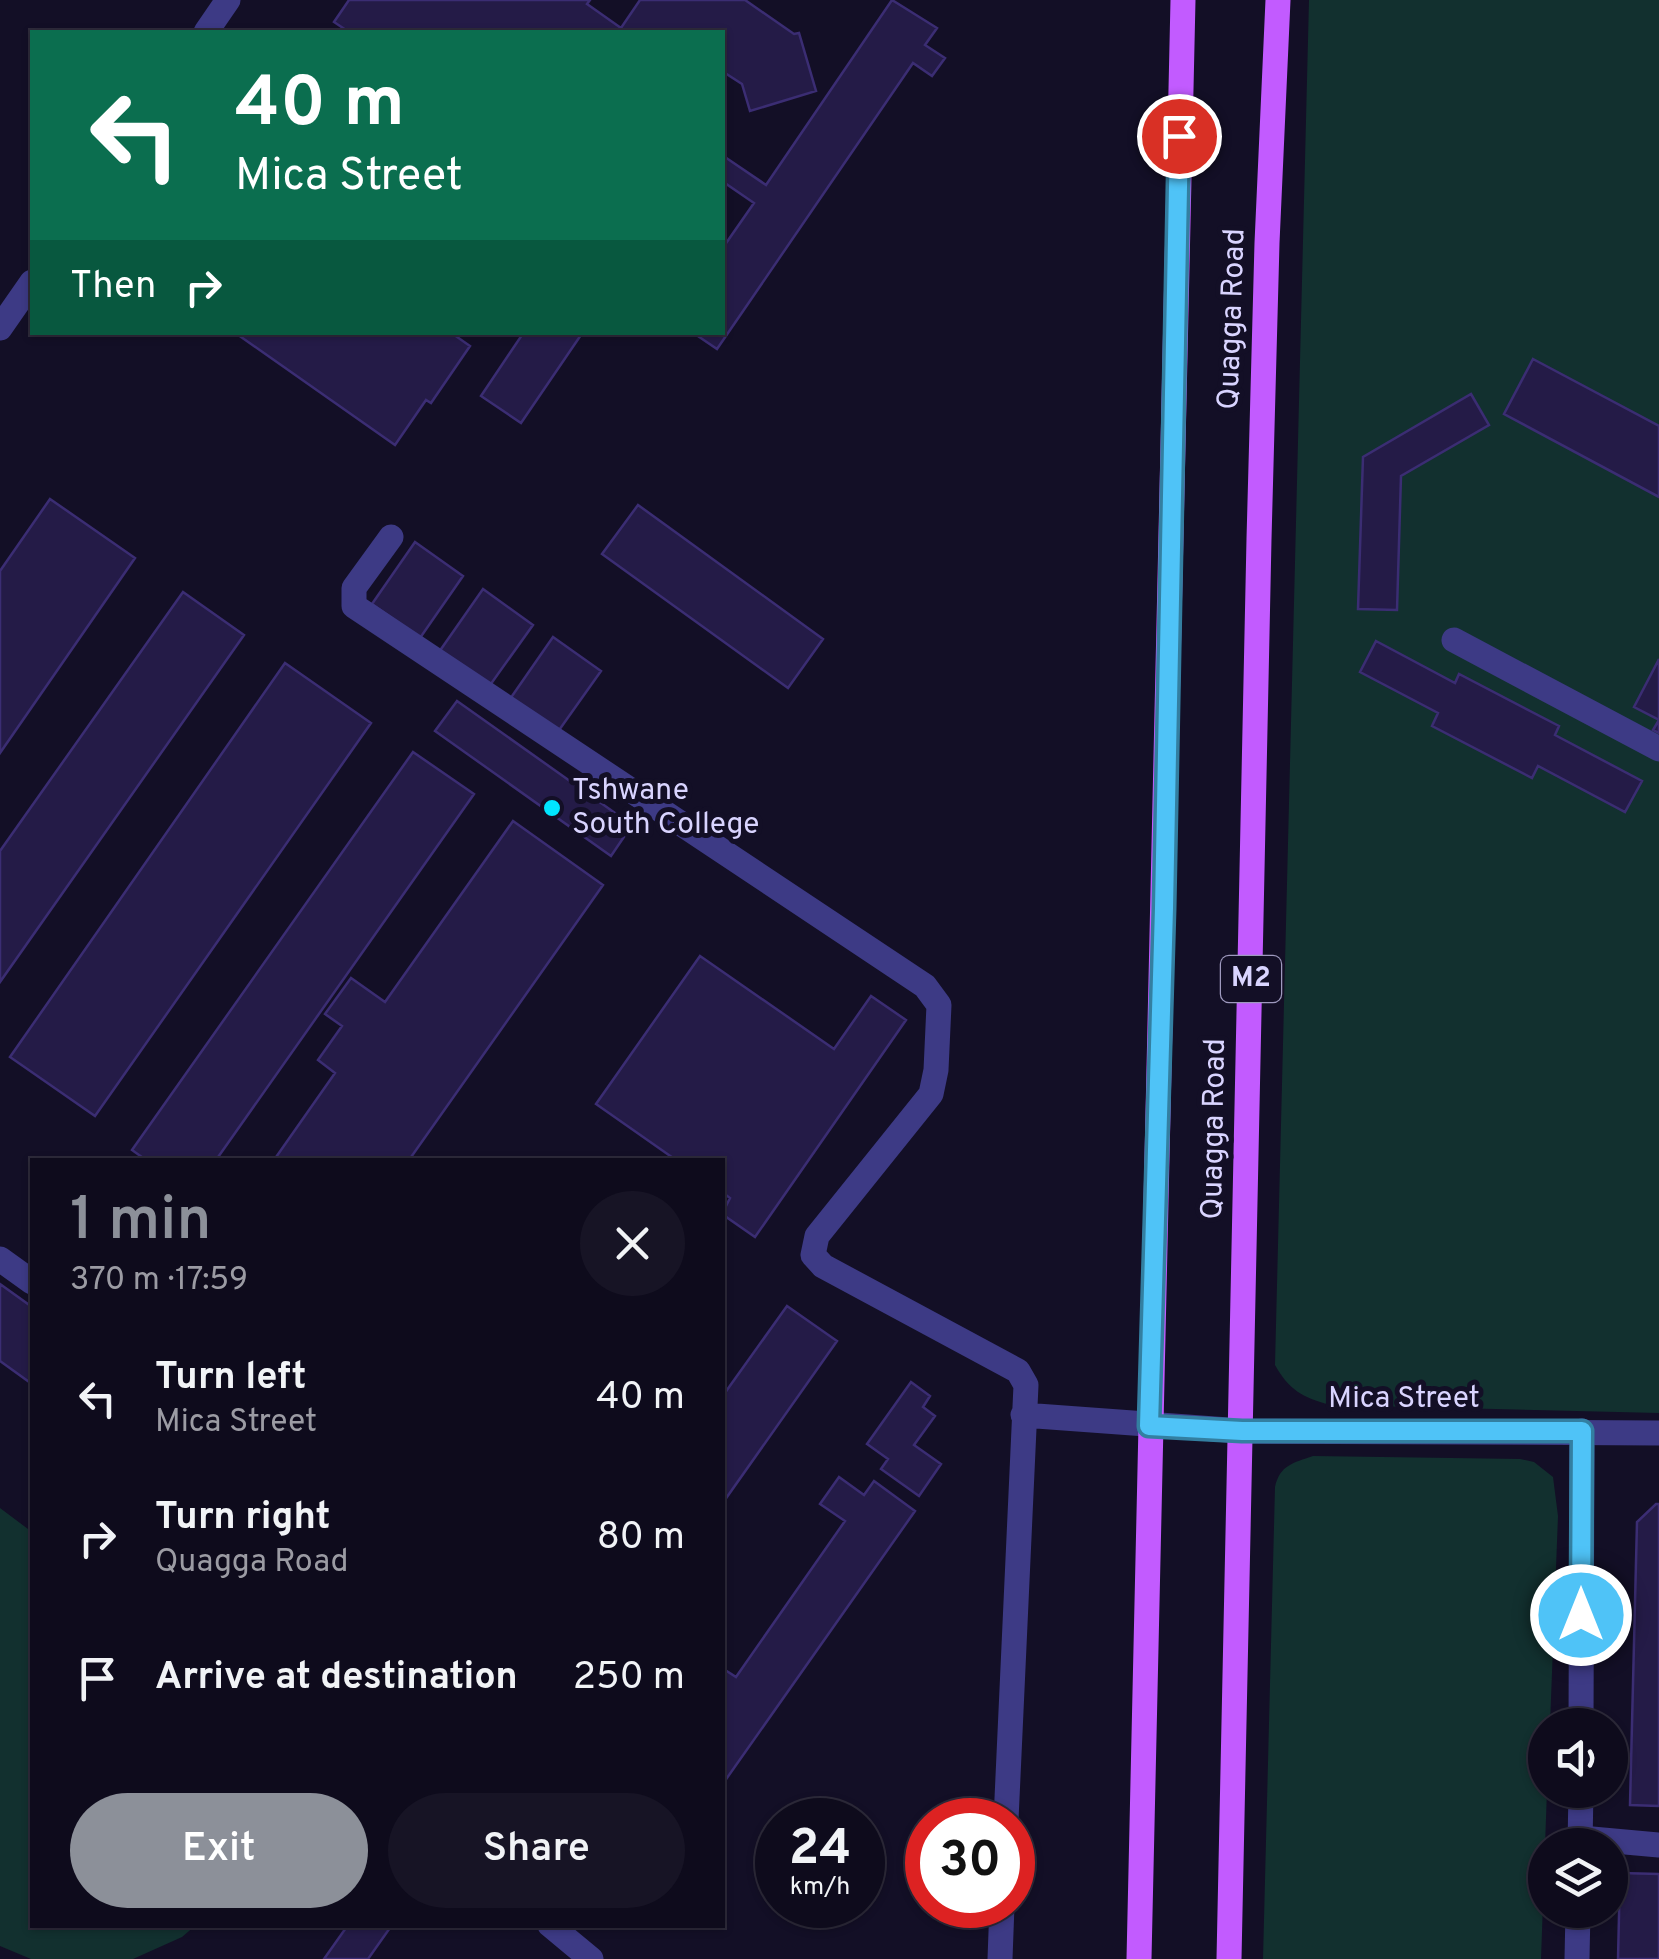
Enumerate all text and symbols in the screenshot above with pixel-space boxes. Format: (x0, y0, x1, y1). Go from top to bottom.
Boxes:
text: 40 m (235, 62, 405, 151)
icon: left (70, 70, 200, 200)
pin (1137, 94, 1222, 179)
icon: arrive (1152, 109, 1207, 164)
text: Mica Street (235, 149, 463, 206)
street label: Quagga Road (1211, 228, 1255, 410)
icon: right (176, 260, 231, 315)
text: Then (70, 263, 156, 312)
place label: Tshwane South College (572, 773, 759, 844)
marker: Tshwane South College (541, 797, 563, 819)
road number: M2 (1221, 956, 1281, 1002)
street label: Quagga Road (1195, 1038, 1235, 1220)
text: 1 min (70, 1185, 211, 1261)
button: close (580, 1191, 685, 1296)
text: 370 m · 17:59 (70, 1261, 248, 1301)
text: Turn left (155, 1354, 307, 1403)
icon: left (70, 1371, 125, 1426)
text: 40 m (596, 1374, 685, 1423)
street label: Mica Street (1328, 1381, 1480, 1418)
text: Mica Street (155, 1403, 317, 1443)
text: Turn right (155, 1494, 330, 1543)
icon: right (70, 1511, 125, 1566)
text: 80 m (597, 1514, 685, 1563)
text: Quagga Road (155, 1543, 348, 1583)
position arrow (1529, 1563, 1633, 1667)
icon: arrive (70, 1651, 125, 1706)
text: Arrive at destination (155, 1654, 518, 1703)
text: 250 m (573, 1654, 685, 1703)
map controls (1528, 1708, 1628, 1928)
button: sound (1528, 1708, 1628, 1808)
button: Exit (70, 1793, 368, 1908)
button: Share (388, 1793, 685, 1908)
speed limit sign: 30 (905, 1798, 1035, 1928)
text: 24 (789, 1819, 851, 1882)
button: layers (1528, 1828, 1628, 1928)
text: km/h (790, 1872, 850, 1904)

